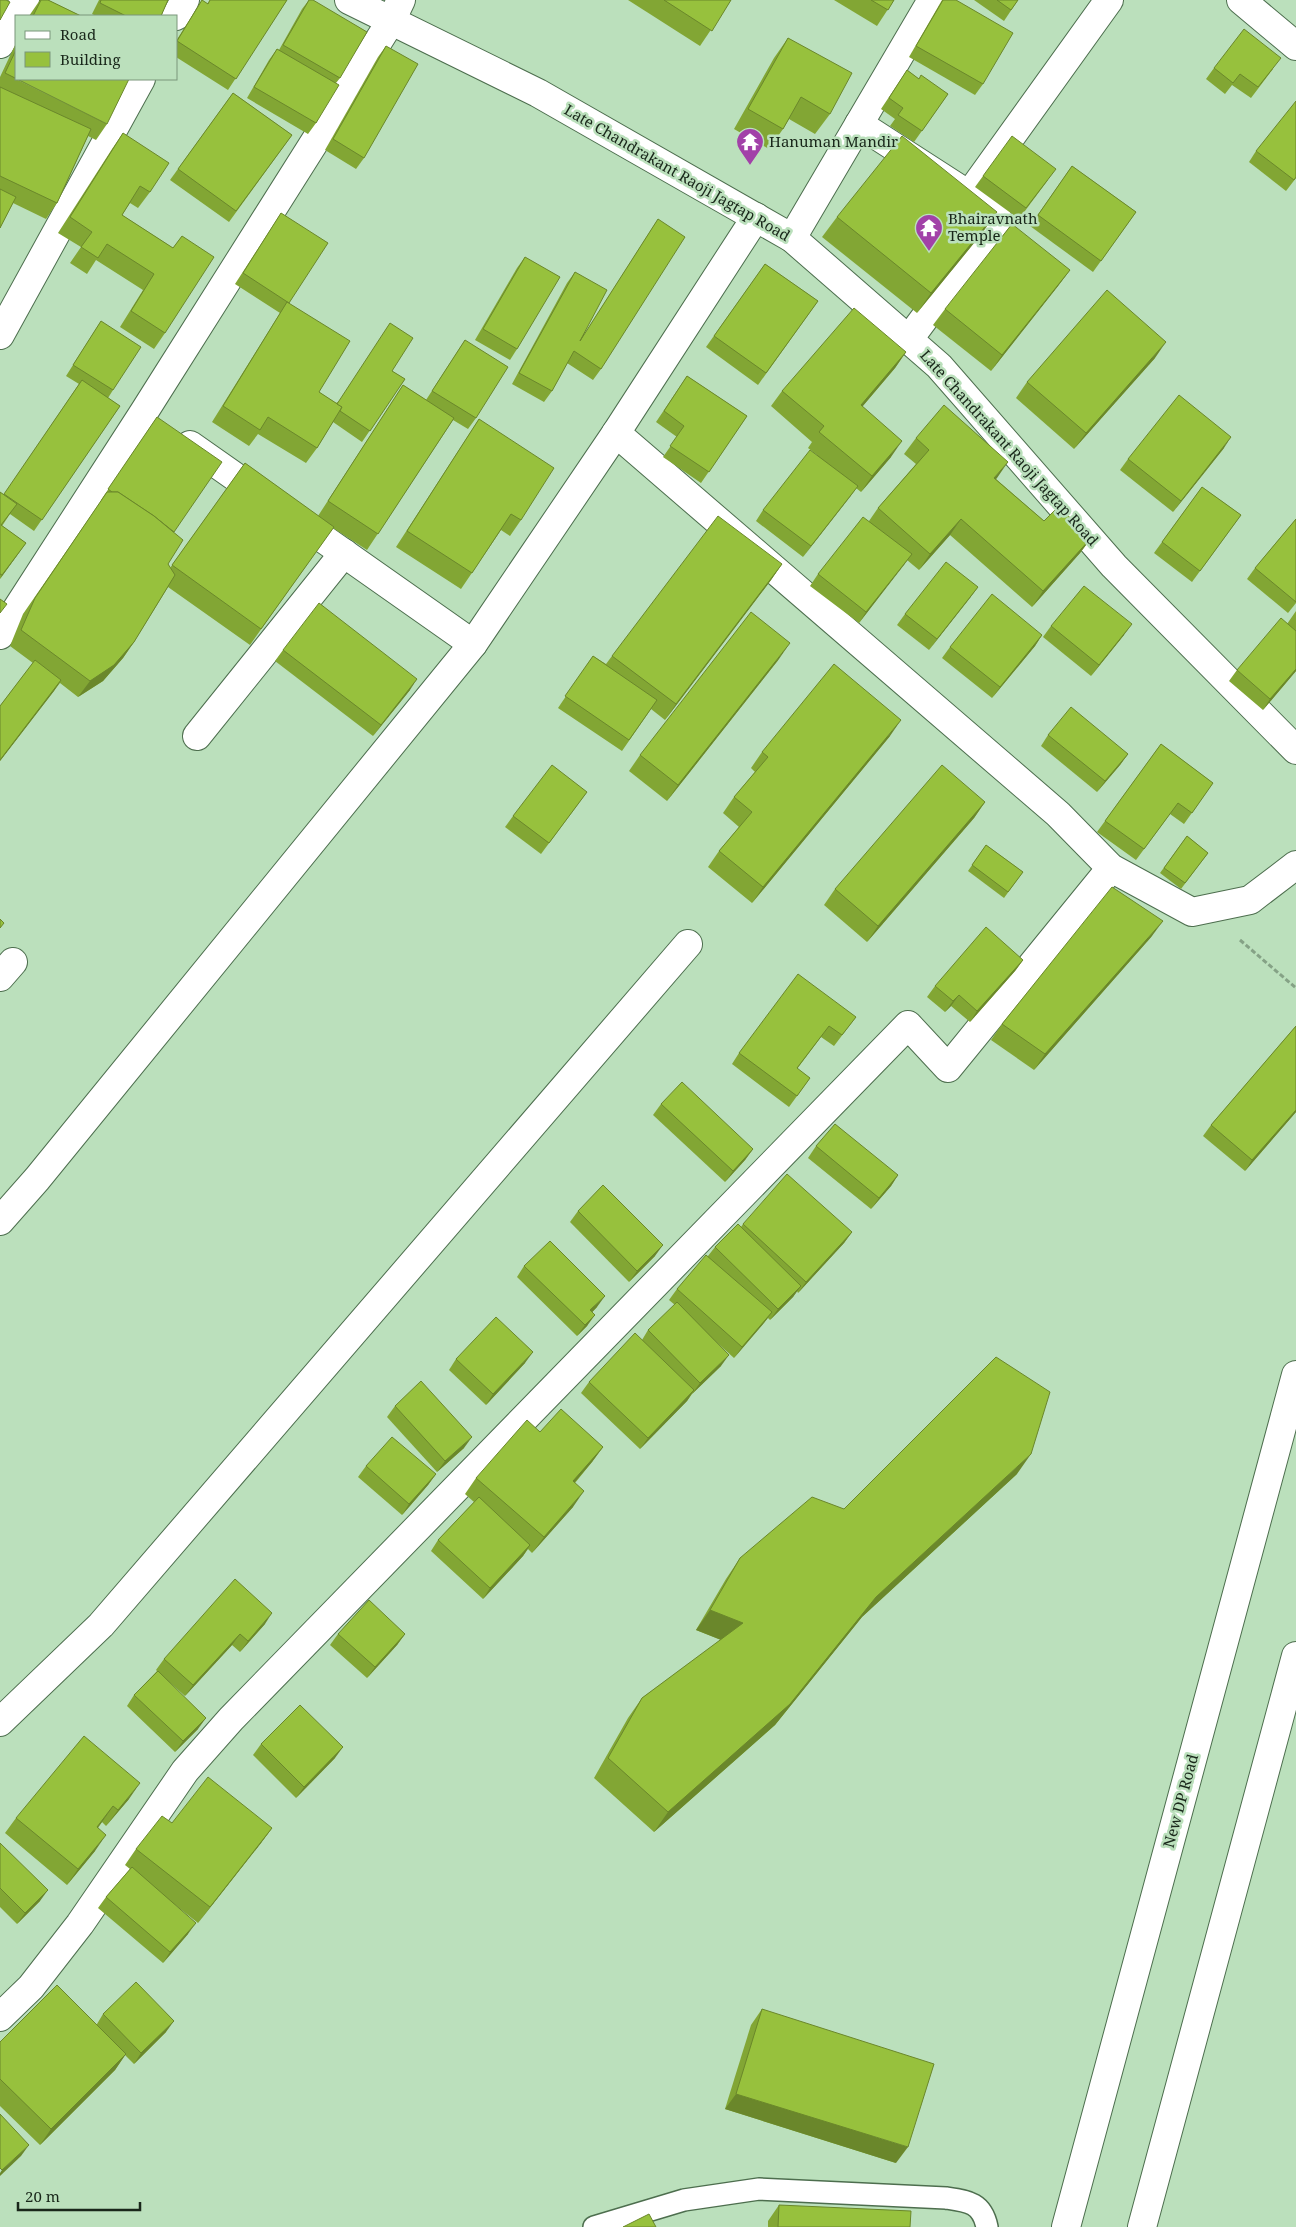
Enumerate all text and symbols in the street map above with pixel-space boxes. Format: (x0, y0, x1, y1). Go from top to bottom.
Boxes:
legend (15, 15, 178, 80)
text: Road (60, 24, 96, 44)
text: Building (60, 49, 121, 69)
street label: Late Chandrakant Raoji Jagtap Road (561, 99, 794, 245)
temple icon: Hanuman Mandir (735, 127, 765, 166)
place label: Hanuman Mandir (769, 131, 898, 151)
place label: Bhairavnath Temple (948, 208, 1038, 245)
temple icon: Bhairavnath Temple (914, 213, 944, 252)
street label: Late Chandrakant Raoji Jagtap Road (916, 345, 1103, 550)
street label: New DP Road (1158, 1752, 1202, 1850)
scale bar (18, 2180, 140, 2212)
text: 20 m (25, 2186, 60, 2206)

